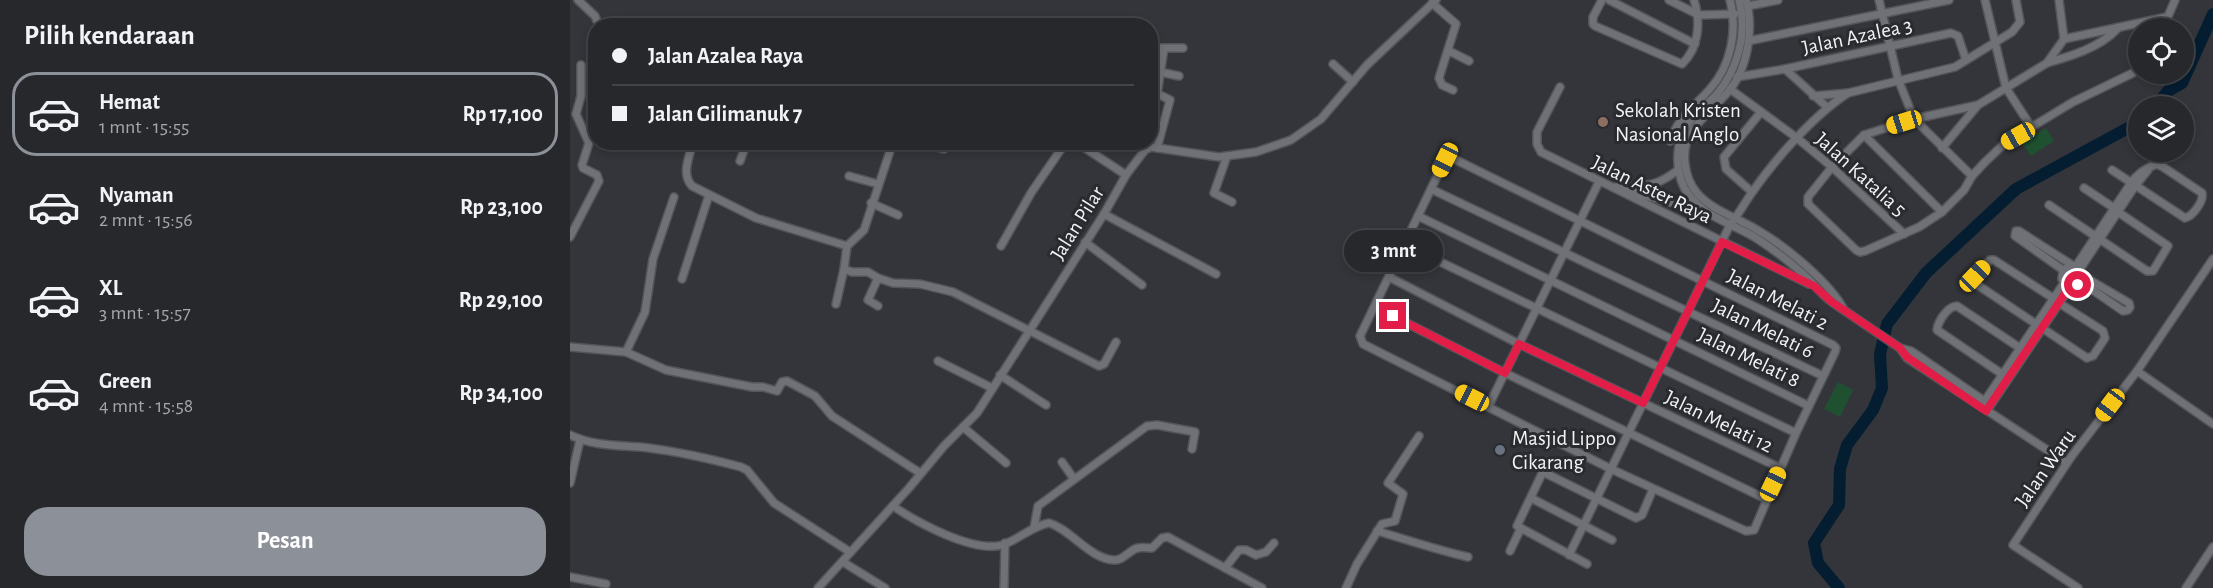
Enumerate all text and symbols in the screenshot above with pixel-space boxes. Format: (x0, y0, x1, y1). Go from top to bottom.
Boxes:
street label: Jalan Azalea 3 (1800, 15, 1914, 58)
map controls (2128, 18, 2194, 162)
button: locate (2128, 18, 2194, 84)
text: Pilih kendaraan (24, 22, 195, 49)
text: Jalan Azalea Raya (648, 45, 803, 67)
icon: car (27, 87, 81, 141)
text: Hemat (99, 91, 160, 113)
button: layers (2128, 96, 2194, 162)
place label: Sekolah Kristen Nasional Anglo (1615, 100, 1741, 145)
text: Rp 17,100 (462, 103, 543, 125)
text: Jalan Gilimanuk 7 (648, 103, 802, 125)
car (1884, 108, 1924, 136)
marker: Sekolah Kristen Nasional Anglo (1596, 115, 1610, 129)
text: 1 mnt · 15:55 (99, 117, 189, 137)
car (1998, 119, 2038, 153)
street label: Jalan Katalia 5 (1811, 128, 1910, 220)
car (1429, 140, 1461, 180)
street label: Jalan Aster Raya (1589, 152, 1715, 228)
icon: car (27, 180, 81, 234)
street label: Jalan Pilar (1047, 183, 1108, 264)
text: Nyaman (99, 184, 174, 206)
text: Rp 23,100 (460, 196, 543, 218)
text: 2 mnt · 15:56 (99, 210, 193, 230)
callout: 3 mnt (1344, 229, 1442, 271)
text: 3 mnt (1371, 241, 1416, 261)
car (1956, 257, 1994, 295)
street label: Jalan Melati 2 (1724, 265, 1832, 334)
route start (2064, 271, 2091, 298)
icon: car (27, 273, 81, 327)
text: XL (99, 277, 122, 299)
text: Rp 29,100 (459, 289, 543, 311)
street label: Jalan Melati 6 (1708, 295, 1817, 362)
route end (1379, 302, 1406, 329)
text: 3 mnt · 15:57 (99, 303, 191, 323)
street label: Jalan Melati 8 (1694, 324, 1803, 391)
icon: car (27, 366, 81, 420)
text: Green (99, 370, 152, 392)
text: Rp 34,100 (459, 382, 543, 404)
car (1452, 382, 1492, 414)
car (2092, 385, 2128, 425)
street label: Jalan Melati 12 (1661, 386, 1776, 457)
text: 4 mnt · 15:58 (99, 396, 193, 416)
street label: Jalan Waru (2011, 425, 2080, 511)
place label: Masjid Lippo Cikarang (1512, 428, 1616, 473)
marker: Masjid Lippo Cikarang (1493, 443, 1507, 457)
car (1757, 464, 1789, 504)
button: Pesan (24, 507, 546, 576)

